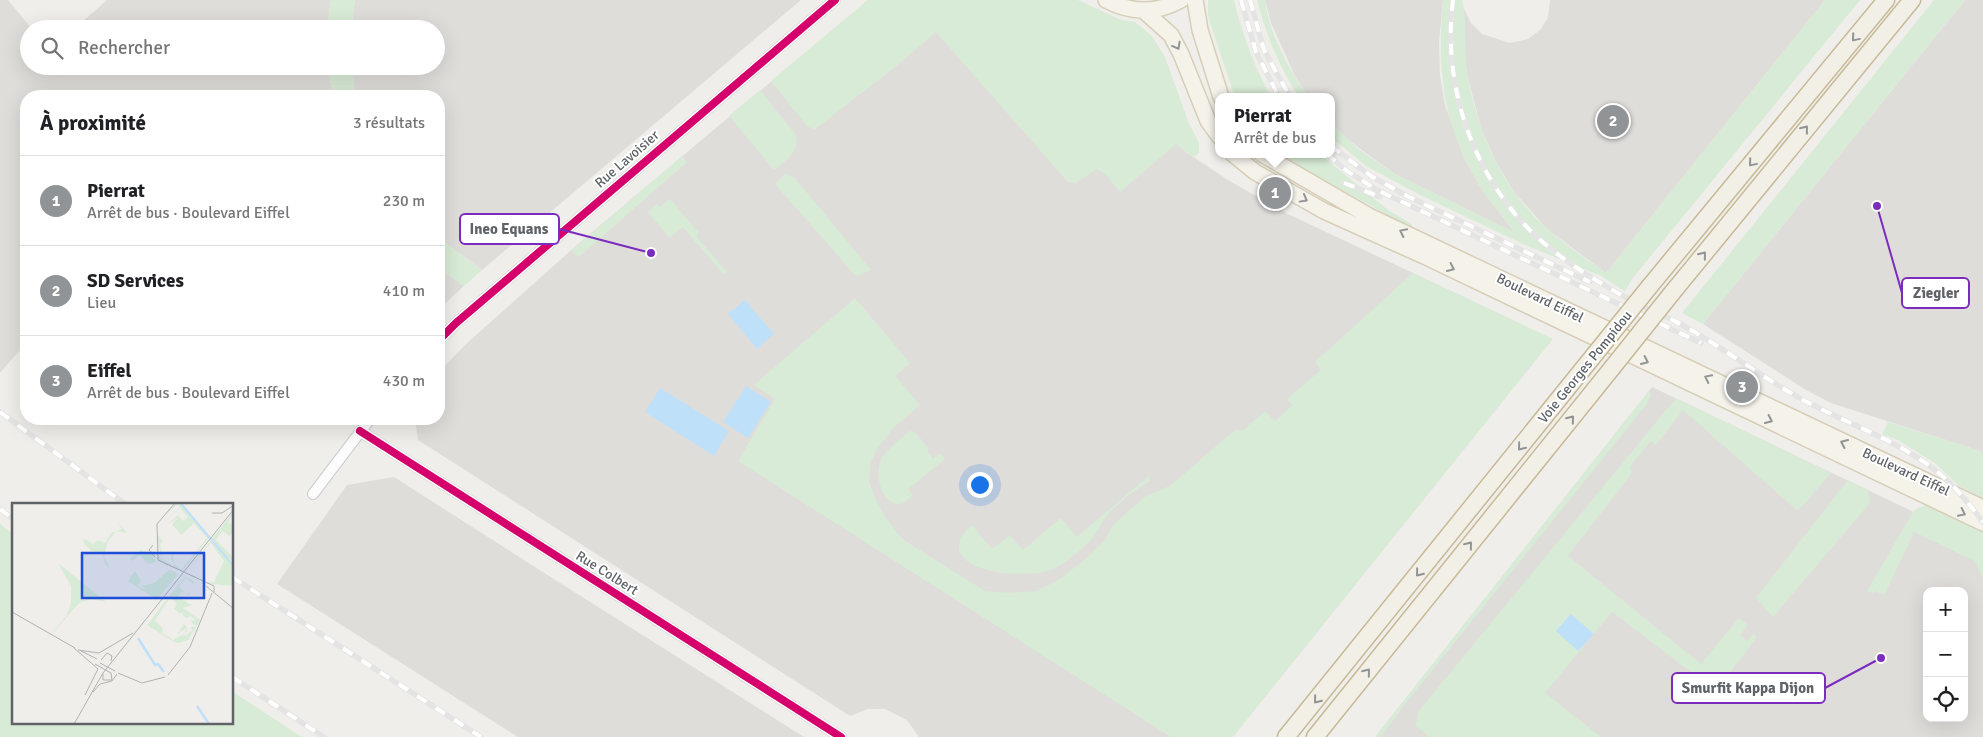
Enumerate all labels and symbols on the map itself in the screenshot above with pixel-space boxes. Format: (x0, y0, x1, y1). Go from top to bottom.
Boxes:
one-way arrow (1852, 32, 1861, 41)
one-way arrow (1170, 41, 1180, 50)
pin: 2 (1597, 102, 1629, 140)
street label: Rue Lavoisier (592, 126, 663, 191)
one-way arrow (1800, 126, 1808, 135)
one-way arrow (1749, 157, 1757, 166)
pin: 1 (1259, 174, 1291, 212)
one-way arrow (1298, 193, 1307, 203)
callout: Ineo Equans (460, 214, 559, 244)
text: Ineo Equans (470, 220, 549, 238)
one-way arrow (1399, 228, 1408, 238)
one-way arrow (1697, 252, 1705, 261)
one-way arrow (1446, 262, 1455, 273)
street label: Boulevard Eiffel (1494, 270, 1586, 326)
callout: Ziegler (1902, 278, 1969, 308)
text: Ziegler (1913, 284, 1959, 302)
street label: Voie Georges Pompidou (1534, 307, 1636, 427)
one-way arrow (1640, 355, 1649, 365)
pin: 3 (1726, 368, 1758, 406)
one-way arrow (1704, 373, 1713, 384)
one-way arrow (1763, 413, 1772, 423)
one-way arrow (1566, 416, 1574, 425)
one-way arrow (1840, 438, 1849, 449)
one-way arrow (1518, 441, 1526, 450)
street label: Boulevard Eiffel (1859, 444, 1953, 500)
your location (967, 472, 993, 498)
inset map (12, 503, 234, 724)
one-way arrow (1957, 507, 1966, 517)
one-way arrow (1463, 542, 1471, 551)
street label: Rue Colbert (573, 547, 641, 599)
one-way arrow (1415, 568, 1424, 577)
one-way arrow (1361, 668, 1370, 677)
callout: Smurfit Kappa Dijon (1672, 673, 1825, 703)
text: Smurfit Kappa Dijon (1682, 679, 1814, 697)
one-way arrow (1314, 694, 1322, 703)

